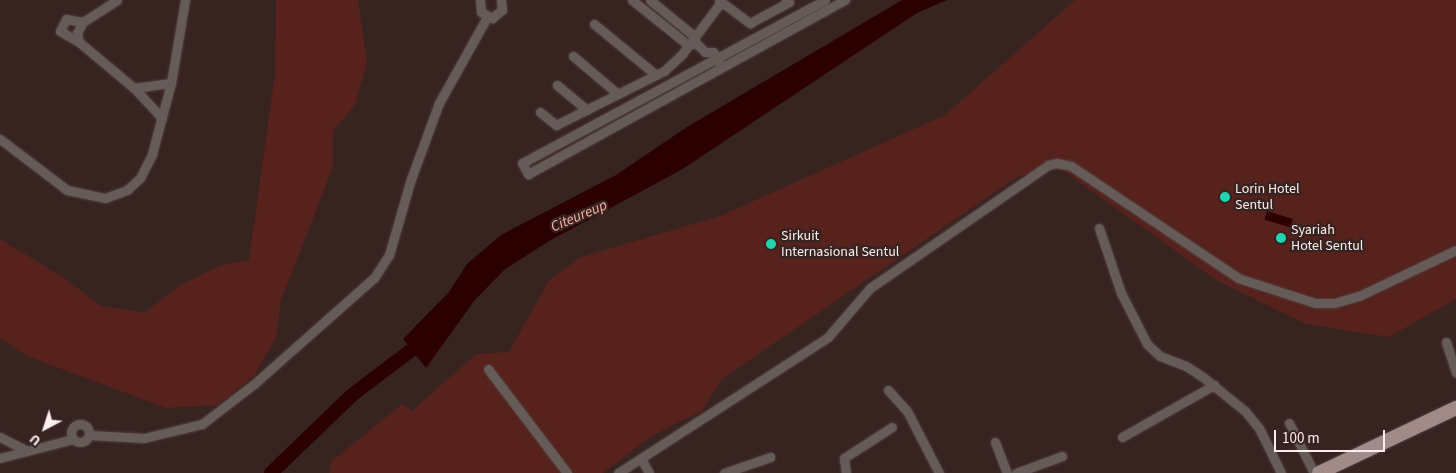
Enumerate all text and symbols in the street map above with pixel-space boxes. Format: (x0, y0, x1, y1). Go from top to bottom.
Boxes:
place label: Lorin Hotel Sentul (1235, 181, 1300, 213)
marker: Lorin Hotel Sentul (1219, 191, 1231, 203)
water label: Citeureup (548, 196, 610, 236)
place label: Syariah Hotel Sentul (1291, 222, 1363, 254)
place label: Sirkuit Internasional Sentul (781, 228, 899, 260)
marker: Syariah Hotel Sentul (1275, 232, 1287, 244)
marker: Sirkuit Internasional Sentul (765, 238, 777, 250)
north arrow (20, 403, 70, 453)
scale bar (1276, 420, 1387, 452)
text: 100 m (1282, 428, 1320, 449)
text: U (25, 429, 45, 450)

